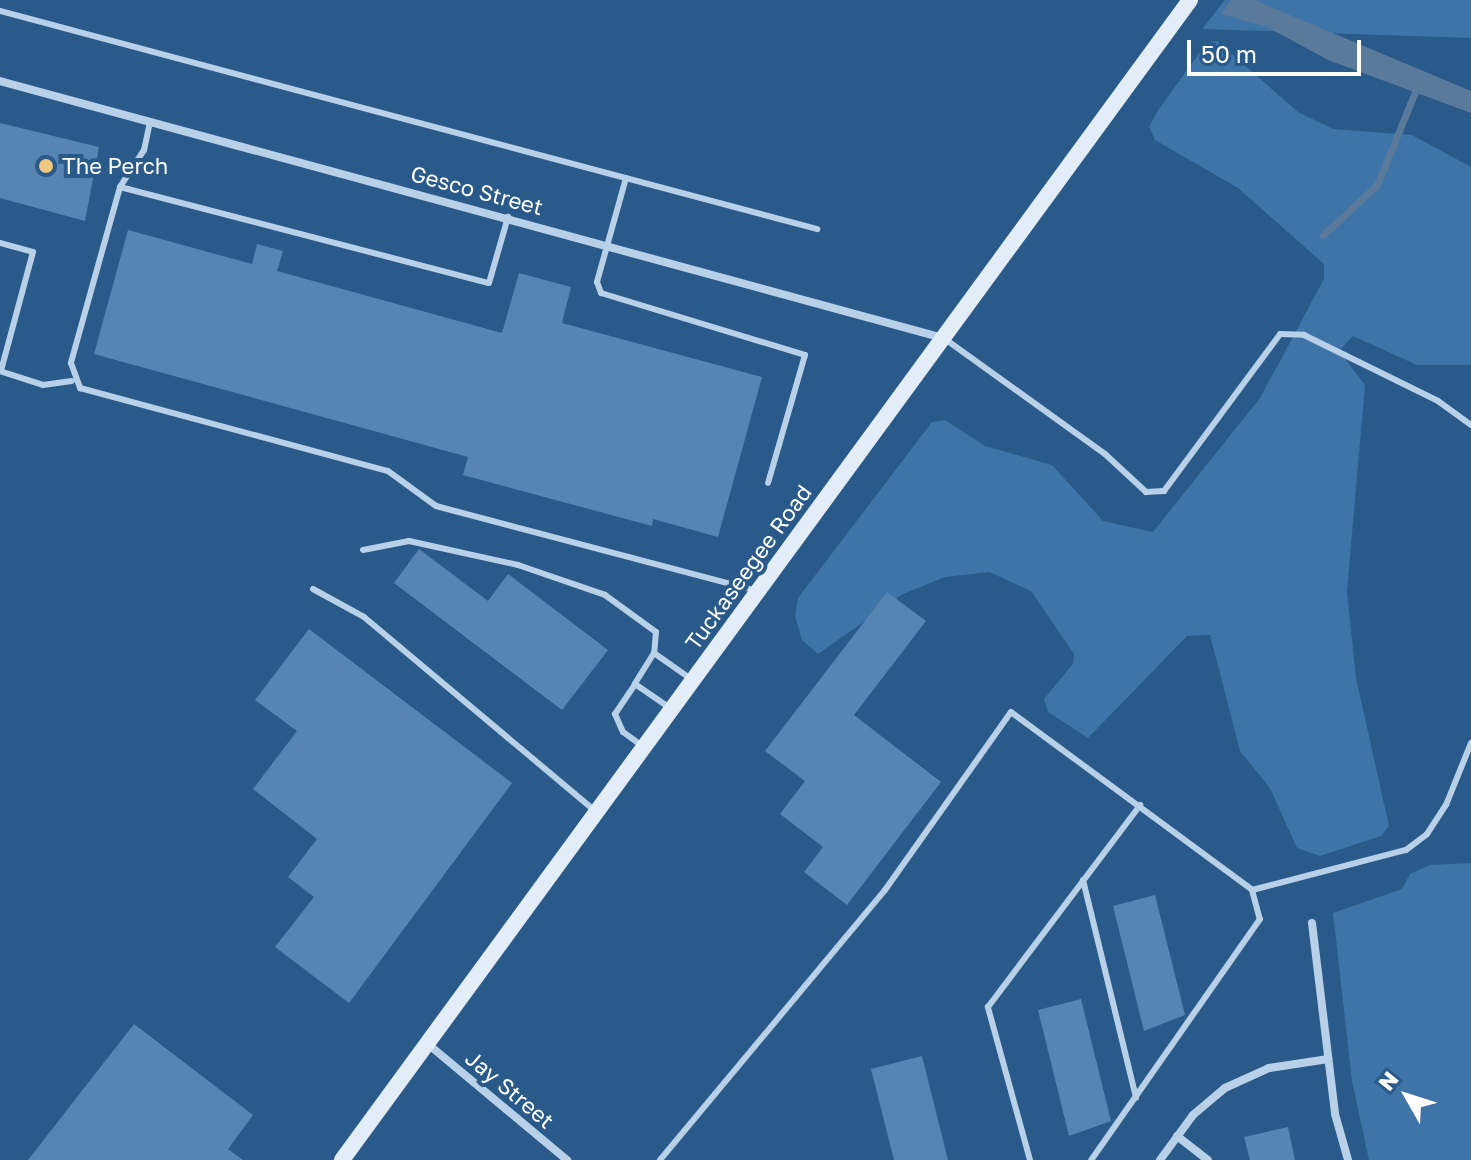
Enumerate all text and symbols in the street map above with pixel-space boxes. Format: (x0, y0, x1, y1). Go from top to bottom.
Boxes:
scale bar (1191, 24, 1365, 74)
text: 50 m (1201, 39, 1257, 68)
place label: The Perch (62, 153, 168, 179)
marker: The Perch (37, 157, 55, 175)
street label: Gesco Street (408, 160, 546, 220)
street label: Tuckaseegee Road (679, 479, 817, 655)
street label: Jay Street (460, 1044, 560, 1134)
north arrow (1367, 1056, 1447, 1136)
text: N (1372, 1066, 1404, 1096)

